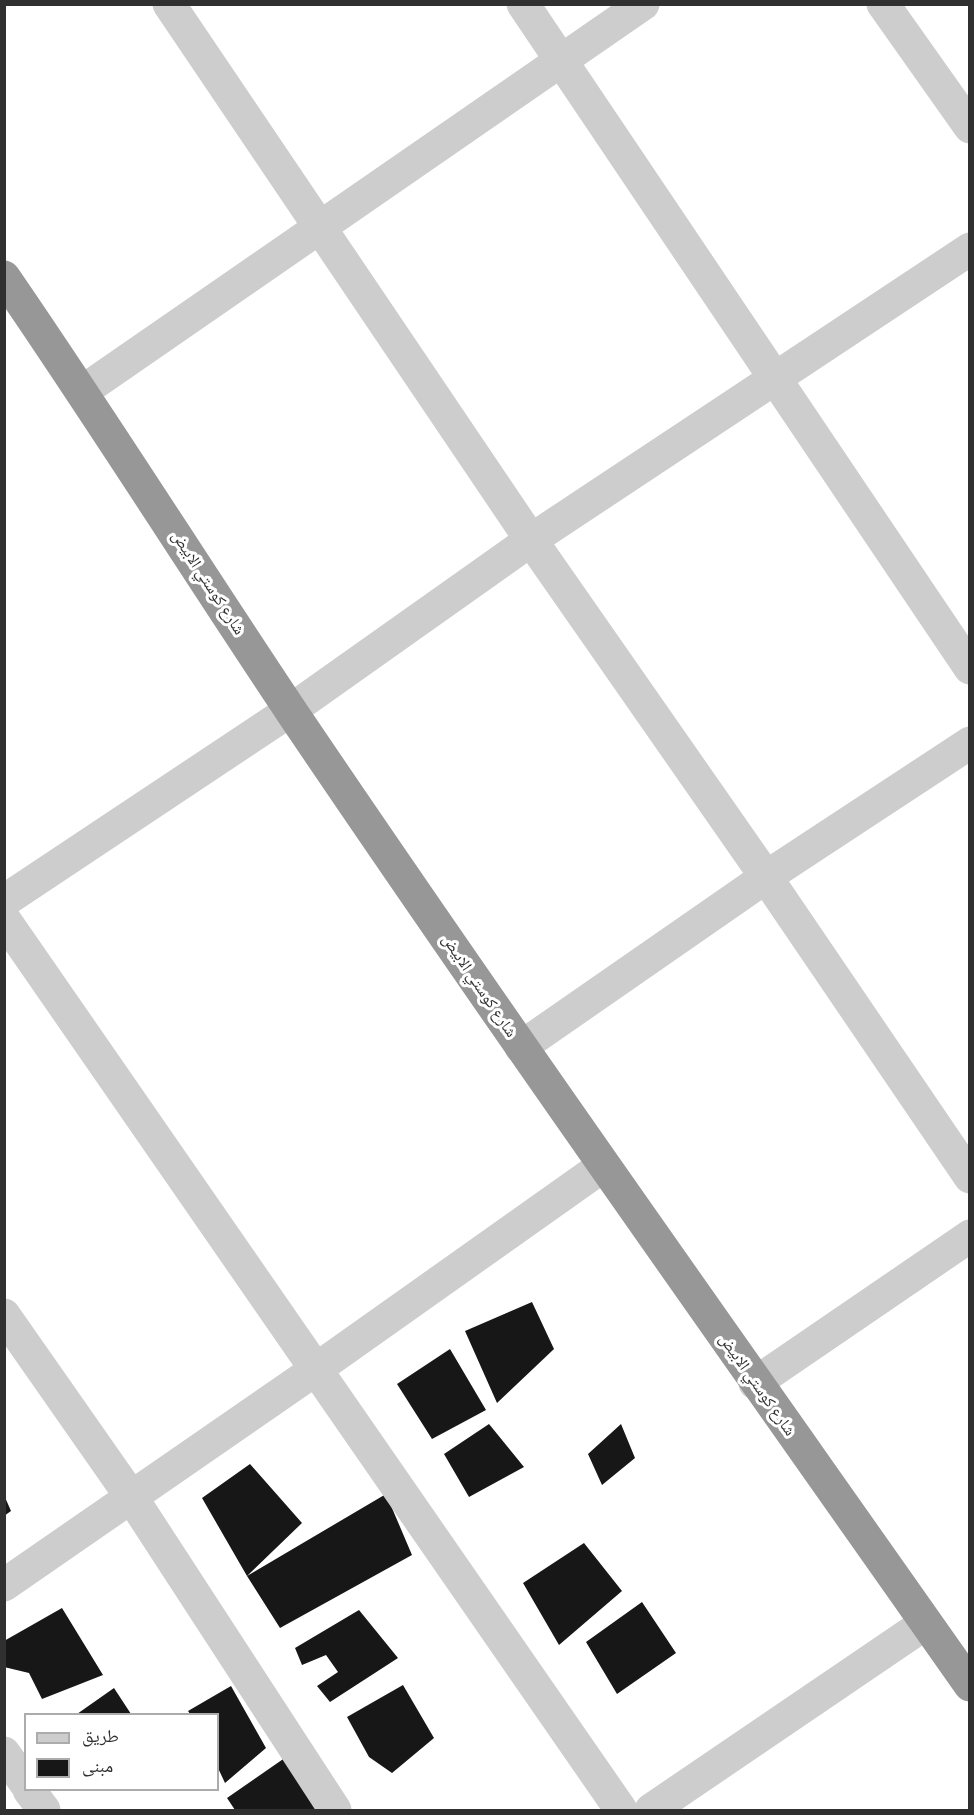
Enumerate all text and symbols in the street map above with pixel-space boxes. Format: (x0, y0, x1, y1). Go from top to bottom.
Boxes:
street label: شارع كوستي الابيض (167, 527, 249, 639)
street label: شارع كوستي الابيض (437, 931, 521, 1041)
street label: شارع كوستي الابيض (715, 1330, 799, 1440)
legend (24, 1713, 219, 1791)
text: طريق (82, 1723, 119, 1747)
text: مبنى (82, 1753, 113, 1777)

